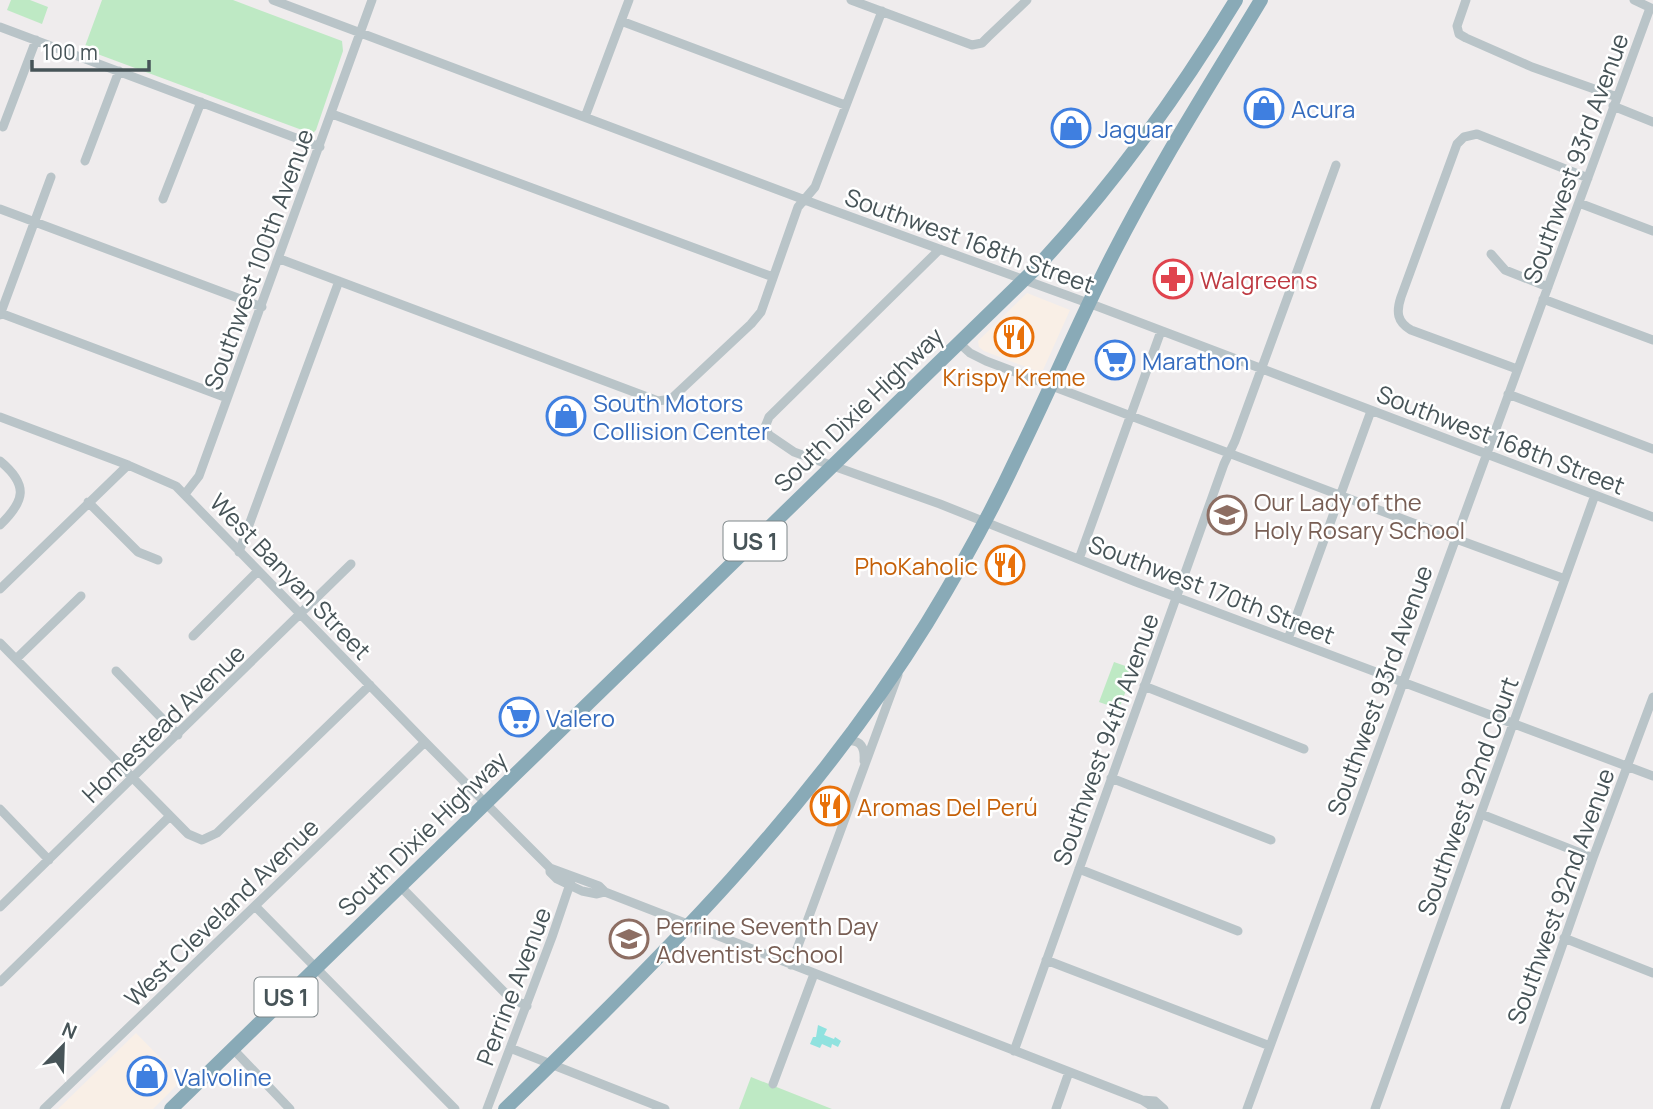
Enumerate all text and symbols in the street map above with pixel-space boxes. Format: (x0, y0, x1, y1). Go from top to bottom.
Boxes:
scale bar (32, 28, 149, 72)
street label: Southwest 93rd Avenue (1514, 28, 1636, 288)
text: 100 m (42, 38, 98, 66)
shop icon: Acura (1243, 87, 1285, 129)
place label: Acura (1291, 92, 1355, 125)
shop icon: Jaguar (1050, 107, 1092, 149)
place label: Jaguar (1098, 112, 1173, 145)
street label: Southwest 100th Avenue (195, 124, 321, 394)
street label: Southwest 168th Street (841, 179, 1099, 301)
pharmacy icon: Walgreens (1152, 258, 1194, 300)
place label: Walgreens (1200, 263, 1317, 296)
restaurant icon: Krispy Kreme (993, 316, 1035, 358)
street label: South Dixie Highway (766, 319, 950, 499)
supermarket icon: Marathon (1094, 339, 1136, 381)
place label: Marathon (1142, 344, 1249, 377)
place label: Krispy Kreme (943, 360, 1085, 393)
street label: Southwest 168th Street (1372, 376, 1630, 502)
place label: South Motors Collision Center (593, 386, 770, 447)
shop icon: South Motors Collision Center (545, 395, 587, 437)
place label: Our Lady of the Holy Rosary School (1254, 485, 1465, 546)
street label: West Banyan Street (203, 486, 379, 666)
school or university icon: Our Lady of the Holy Rosary School (1206, 494, 1248, 536)
road number: US 1 (724, 522, 786, 561)
street label: Southwest 170th Street (1084, 527, 1340, 651)
restaurant icon: PhoKaholic (984, 544, 1026, 586)
place label: PhoKaholic (855, 549, 978, 582)
street label: Southwest 93rd Avenue (1318, 560, 1440, 820)
street label: Southwest 94th Avenue (1044, 608, 1166, 870)
street label: Homestead Avenue (74, 636, 252, 810)
street label: Southwest 92nd Court (1408, 672, 1526, 920)
supermarket icon: Valero (498, 696, 540, 738)
place label: Valero (546, 701, 615, 734)
street label: South Dixie Highway (330, 743, 514, 923)
street label: Southwest 92nd Avenue (1498, 763, 1622, 1029)
restaurant icon: Aromas Del Perú (809, 785, 851, 827)
place label: Aromas Del Perú (857, 790, 1038, 823)
street label: West Cleveland Avenue (117, 810, 325, 1014)
street label: Perrine Avenue (468, 902, 558, 1070)
place label: Perrine Seventh Day Adventist School (656, 909, 879, 970)
school or university icon: Perrine Seventh Day Adventist School (608, 918, 650, 960)
road number: US 1 (254, 978, 318, 1016)
north arrow (28, 1011, 98, 1081)
text: N (58, 1016, 81, 1045)
shop icon: Valvoline (126, 1055, 168, 1097)
place label: Valvoline (174, 1060, 272, 1093)

